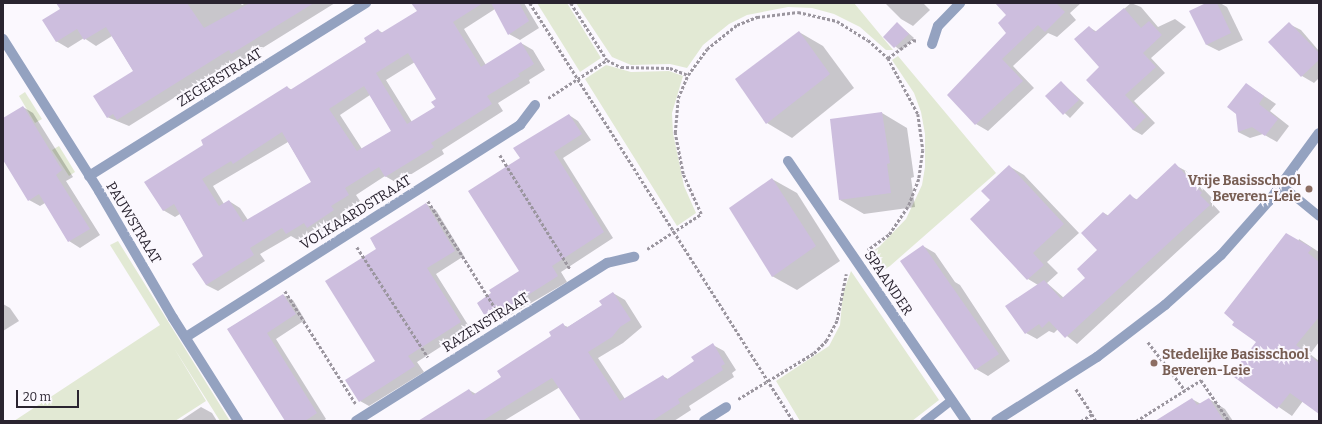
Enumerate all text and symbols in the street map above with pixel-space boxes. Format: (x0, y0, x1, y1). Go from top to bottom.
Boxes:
street label: ZEGERSTRAAT (174, 45, 266, 111)
street label: VOLKAARDSTRAAT (298, 172, 414, 254)
place label: Vrije Basisschool Beveren-Leie (1188, 173, 1301, 206)
street label: PAUWSTRAAT (102, 179, 164, 267)
marker: Vrije Basisschool Beveren-Leie (1304, 184, 1314, 194)
street label: SPAANDER (860, 247, 916, 319)
street label: RAZENSTRAAT (440, 290, 532, 356)
place label: Stedelijke Basisschool Beveren-Leie (1162, 347, 1309, 380)
marker: Stedelijke Basisschool Beveren-Leie (1149, 358, 1159, 368)
scale bar (18, 382, 81, 408)
text: 20 m (23, 390, 51, 404)

